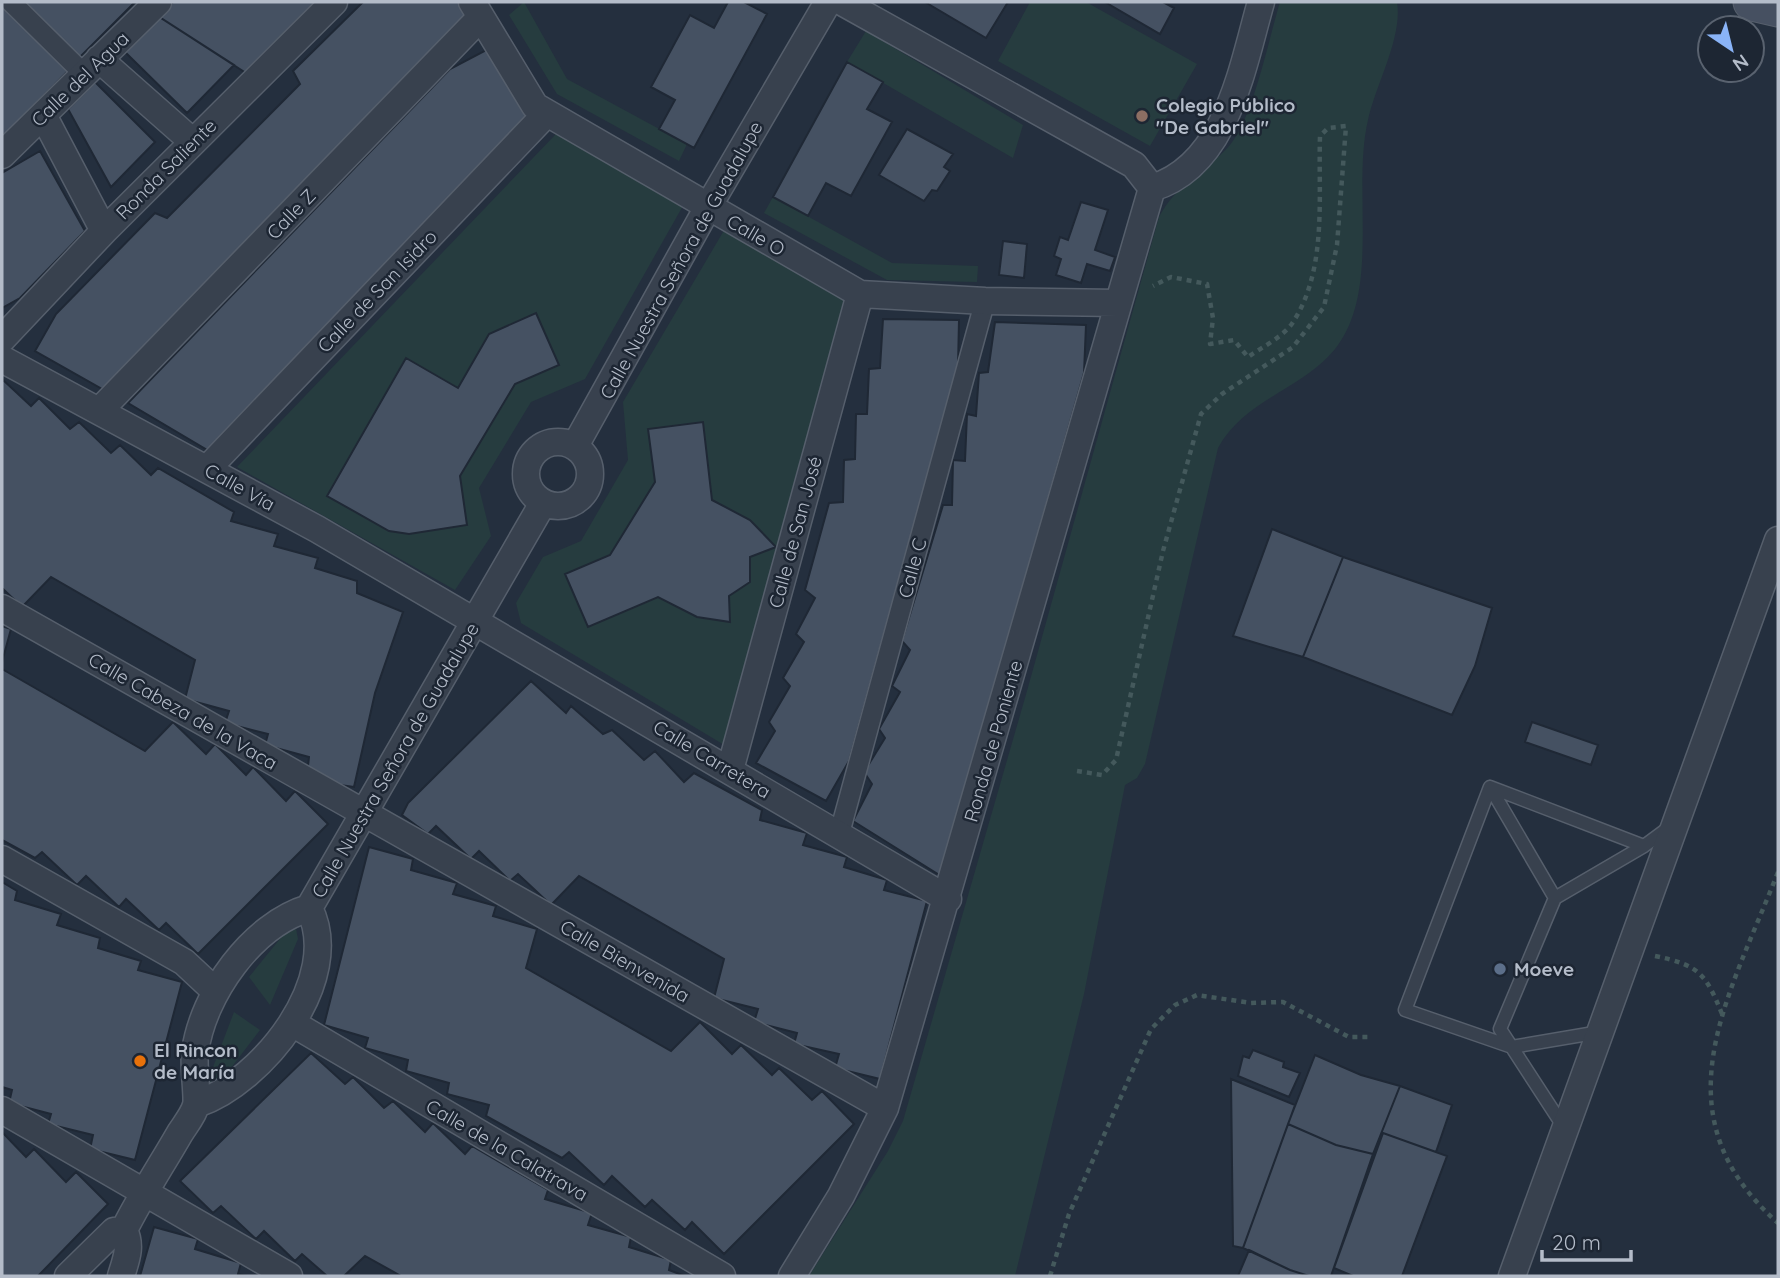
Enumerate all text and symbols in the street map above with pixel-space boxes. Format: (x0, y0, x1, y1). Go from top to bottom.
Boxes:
north arrow (1696, 14, 1766, 84)
street label: Calle del Agua (26, 26, 134, 132)
text: N (1728, 49, 1753, 77)
place label: Colegio Público "De Gabriel" (1156, 93, 1296, 139)
marker: Colegio Público "De Gabriel" (1134, 108, 1150, 124)
street label: Ronda Saliente (111, 114, 221, 224)
street label: Calle Nuestra Señora de Guadalupe (594, 117, 768, 403)
street label: Calle Z (261, 184, 321, 244)
street label: Calle O (723, 209, 789, 261)
street label: Calle de San Isidro (312, 224, 442, 358)
street label: Calle de San José (763, 453, 827, 611)
street label: Calle Vía (201, 458, 279, 516)
street label: Calle C (893, 536, 931, 600)
street label: Calle Nuestra Señora de Guadalupe (306, 618, 484, 902)
street label: Calle Cabeza de la Vaca (84, 647, 282, 775)
street label: Ronda de Poniente (958, 657, 1028, 825)
street label: Calle Carretera (649, 714, 775, 804)
street label: Calle Bienvenida (556, 914, 694, 1008)
place label: Moeve (1514, 957, 1574, 981)
marker: Moeve (1492, 961, 1508, 977)
place label: El Rincon de María (154, 1038, 237, 1084)
marker: El Rincon de María (132, 1053, 148, 1069)
street label: Calle de la Calatrava (422, 1094, 592, 1206)
scale bar (1542, 1218, 1631, 1262)
text: 20 m (1552, 1229, 1601, 1255)

